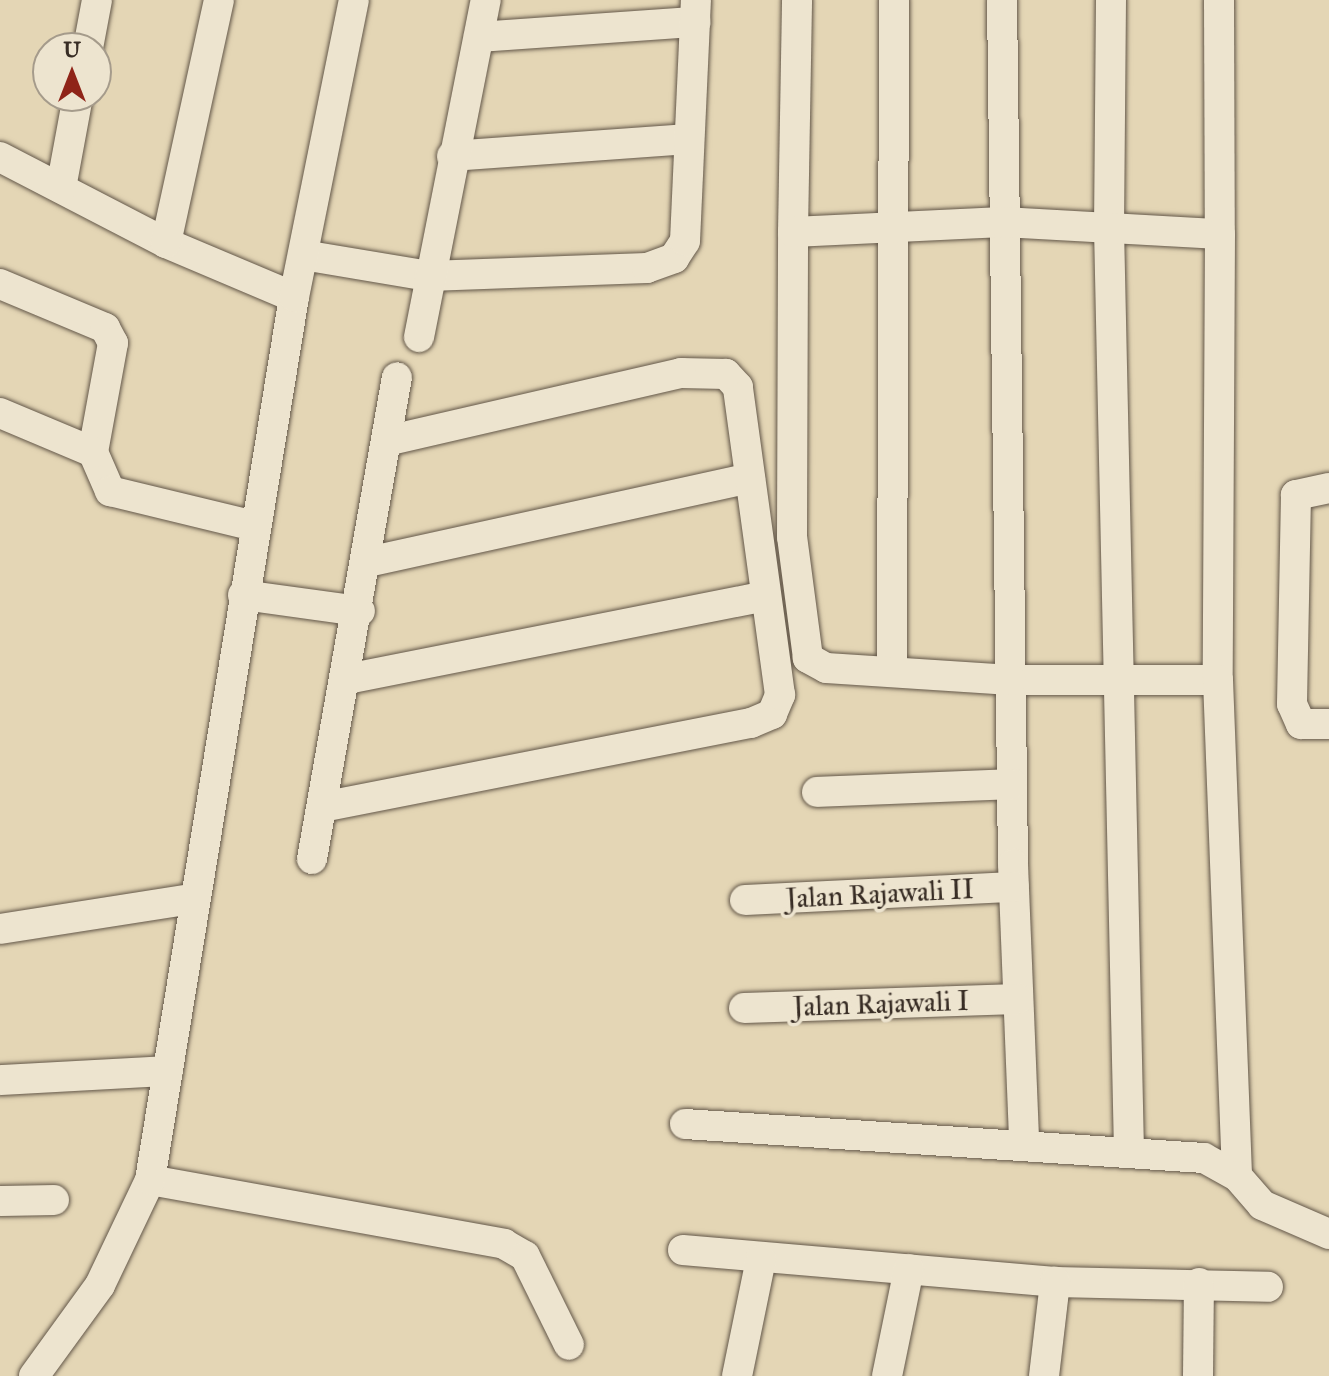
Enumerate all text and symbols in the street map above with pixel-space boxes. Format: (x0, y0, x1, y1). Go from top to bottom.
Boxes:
north arrow (32, 32, 112, 112)
text: U (63, 36, 81, 63)
street label: Jalan Rajawali II (785, 872, 975, 916)
street label: Jalan Rajawali I (792, 984, 970, 1024)

